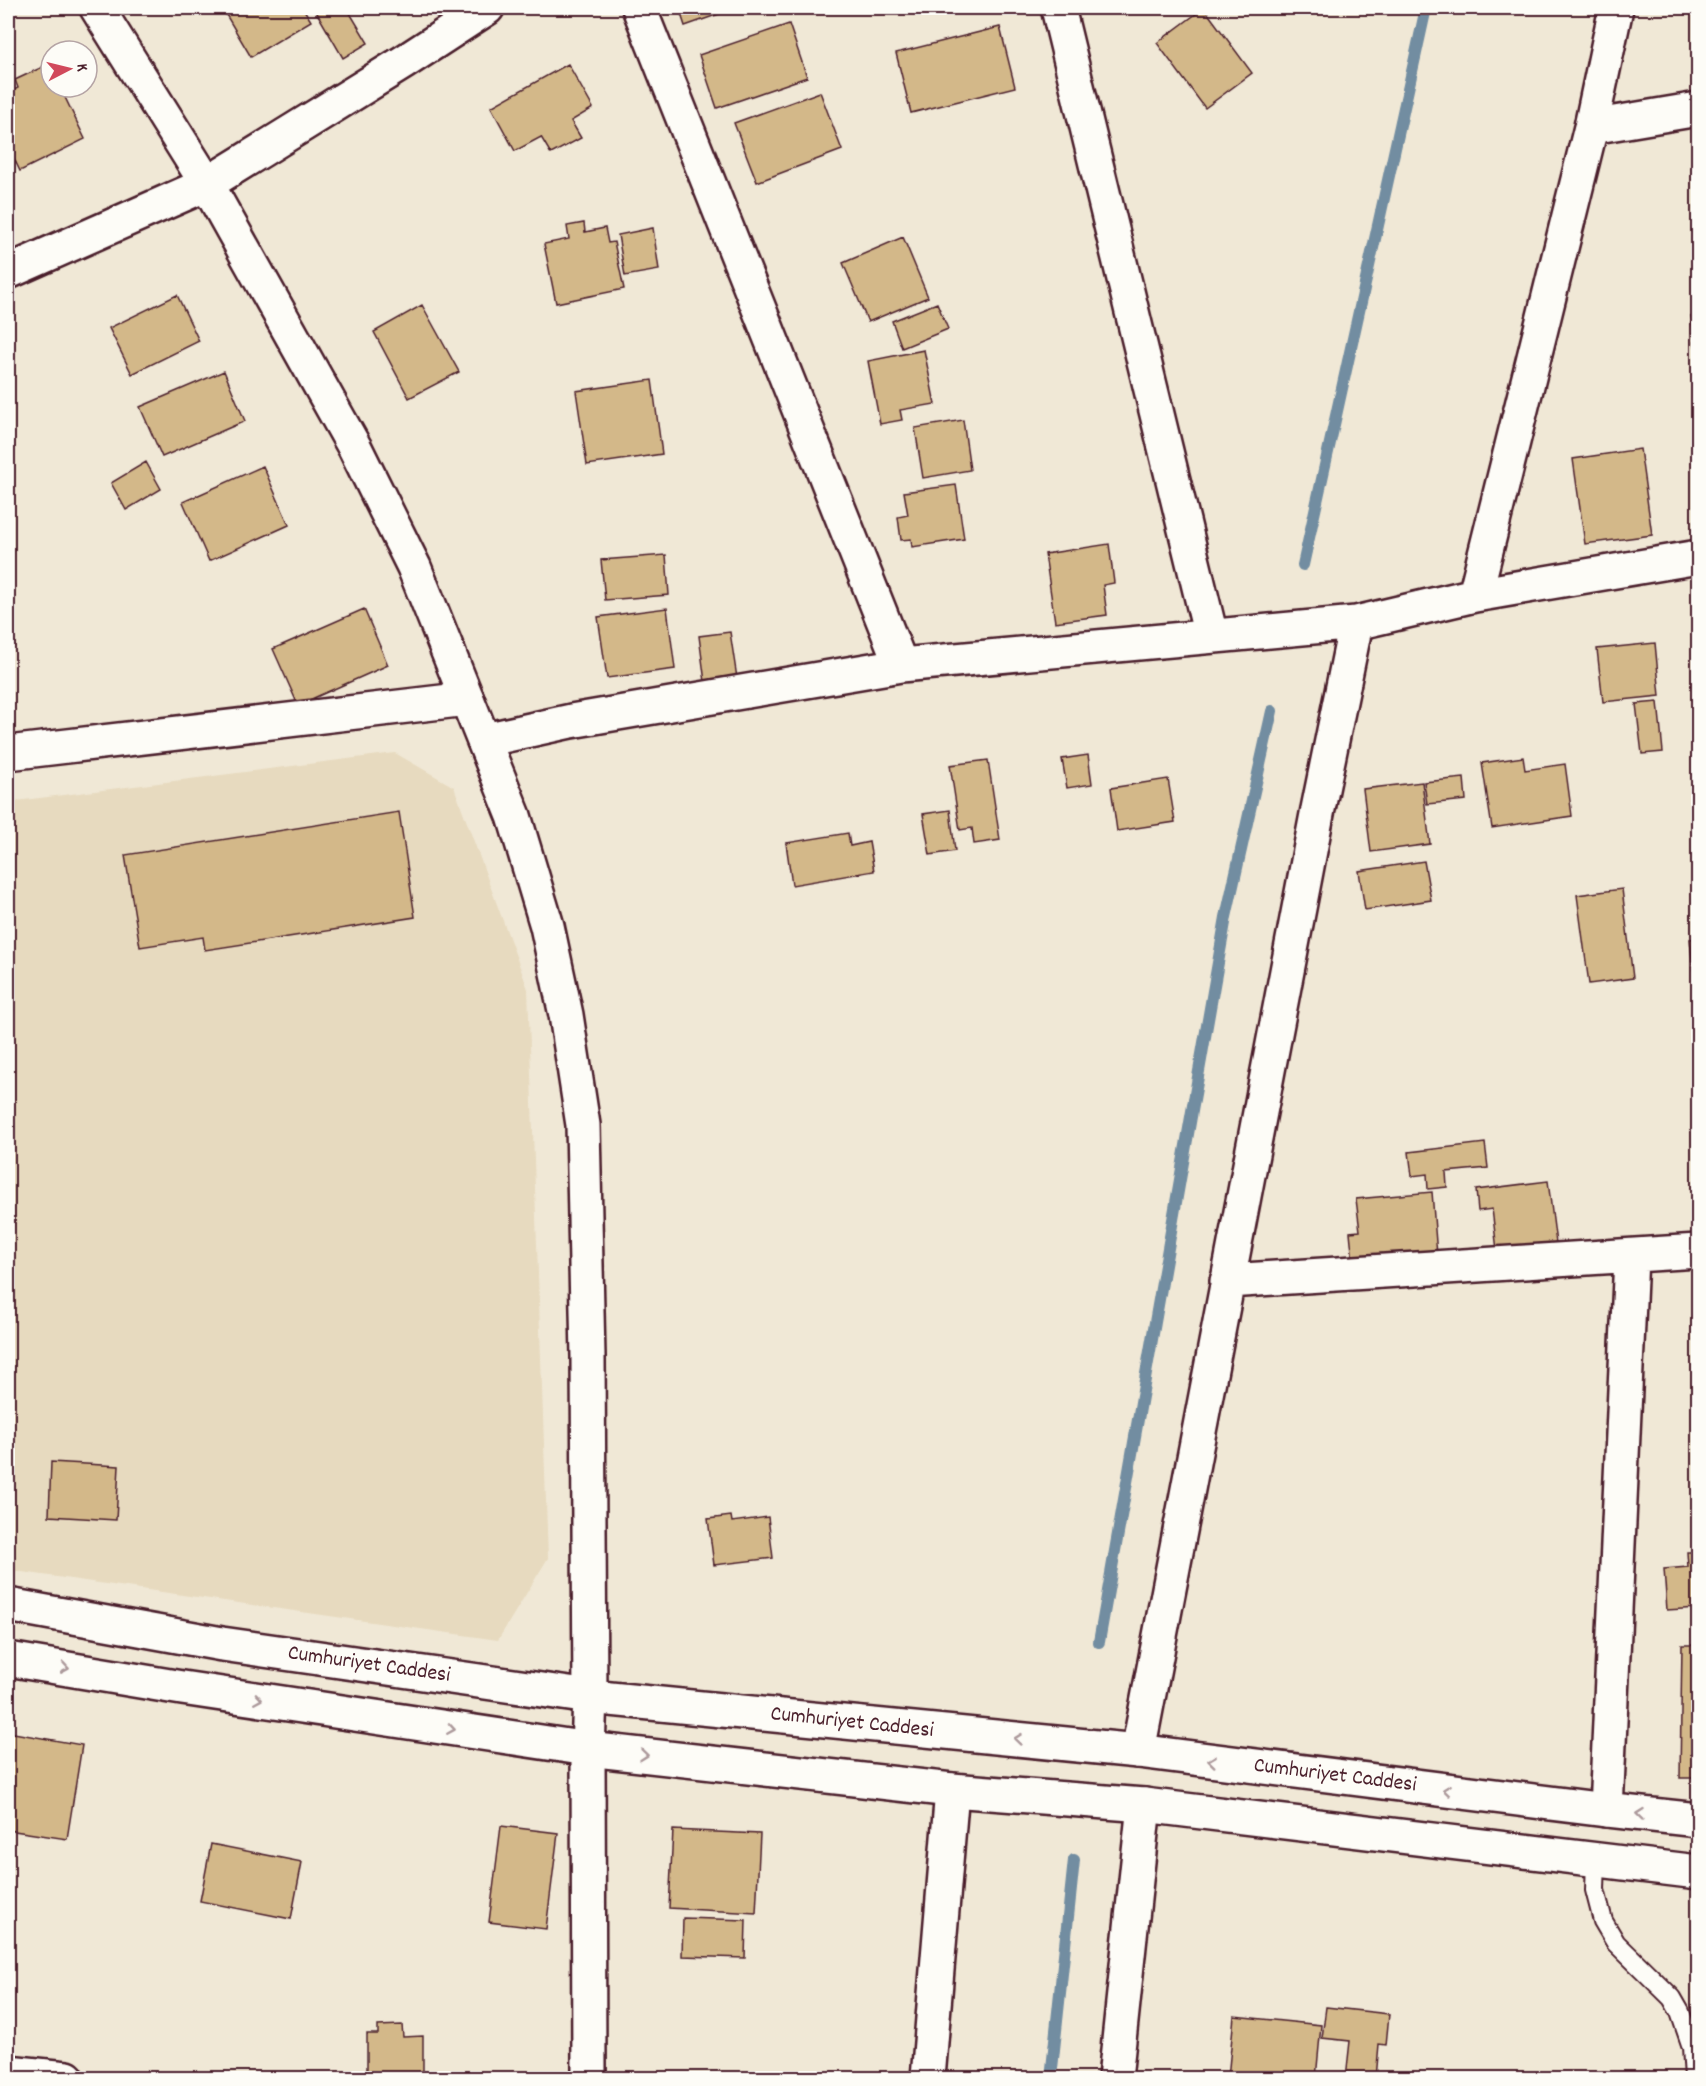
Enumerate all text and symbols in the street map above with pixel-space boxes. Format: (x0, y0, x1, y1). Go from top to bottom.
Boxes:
north arrow (39, 39, 99, 99)
text: K (70, 62, 93, 73)
street label: Cumhuriyet Caddesi (286, 1638, 452, 1692)
one-way arrow (61, 1662, 70, 1674)
one-way arrow (253, 1693, 262, 1705)
street label: Cumhuriyet Caddesi (769, 1699, 935, 1747)
one-way arrow (446, 1722, 455, 1734)
one-way arrow (1013, 1733, 1022, 1746)
one-way arrow (639, 1749, 648, 1761)
street label: Cumhuriyet Caddesi (1252, 1751, 1418, 1801)
one-way arrow (1207, 1755, 1216, 1767)
one-way arrow (1442, 1784, 1451, 1797)
one-way arrow (1636, 1808, 1645, 1820)

